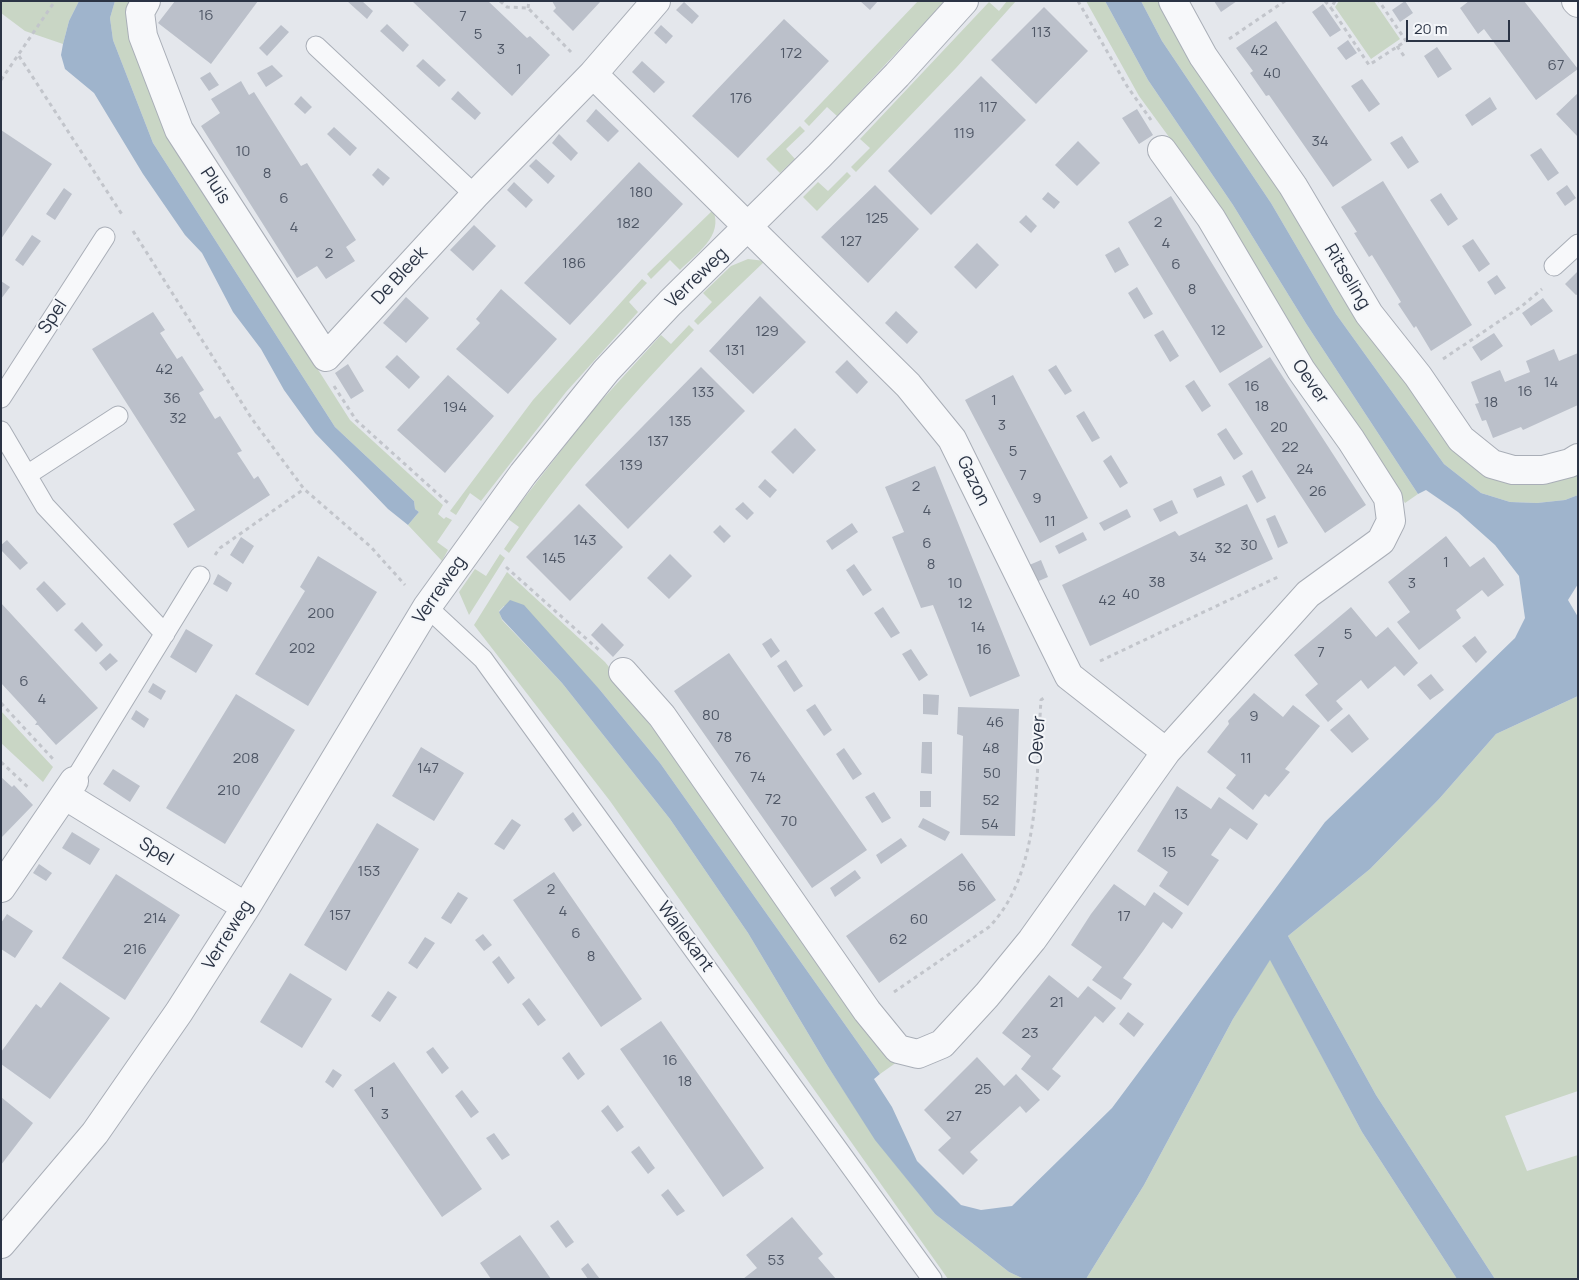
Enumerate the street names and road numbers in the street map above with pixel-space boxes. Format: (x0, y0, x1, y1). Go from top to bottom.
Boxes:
street label: Pluis (195, 164, 235, 208)
street label: Ritseling (1319, 240, 1375, 314)
street label: De Bleek (368, 243, 432, 309)
street label: Verreweg (661, 243, 733, 313)
street label: Spel (34, 296, 72, 338)
street label: Oever (1287, 356, 1333, 408)
street label: Gazon (952, 453, 994, 509)
street label: Verreweg (409, 552, 471, 628)
street label: Oever (1026, 715, 1050, 765)
street label: Spel (135, 833, 177, 871)
street label: Verreweg (198, 896, 258, 974)
street label: Wallekant (652, 898, 718, 976)

